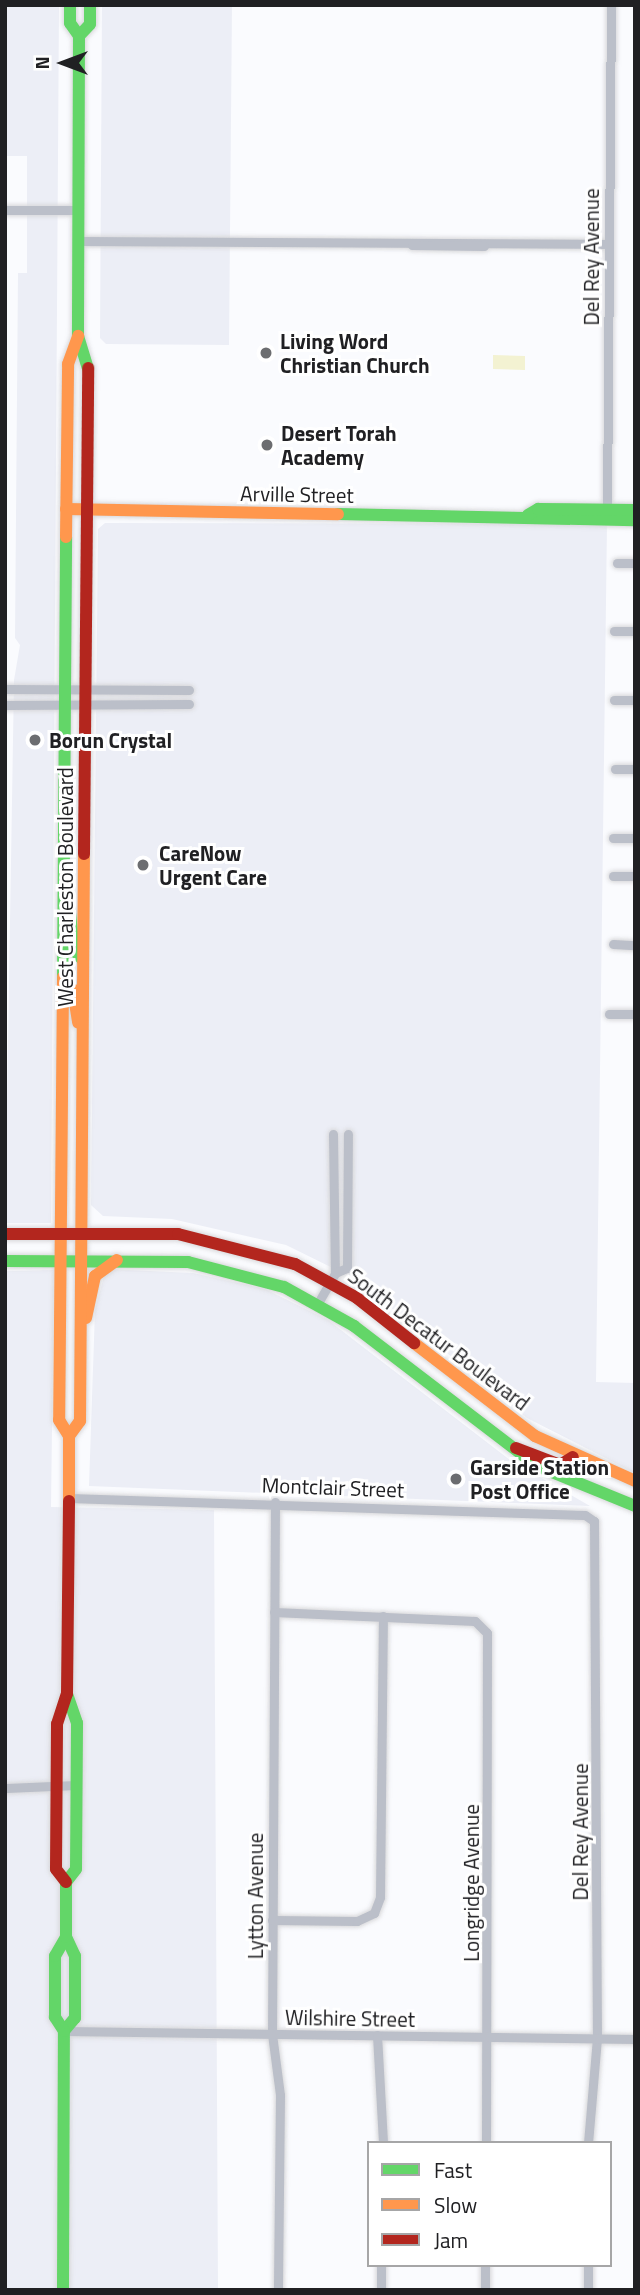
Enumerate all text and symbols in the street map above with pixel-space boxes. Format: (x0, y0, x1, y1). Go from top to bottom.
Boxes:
north arrow (28, 28, 98, 98)
text: N (27, 56, 56, 70)
street label: Del Rey Avenue (578, 188, 604, 326)
place label: Living Word Christian Church (280, 328, 430, 378)
marker: Living Word Christian Church (258, 345, 274, 361)
place label: Desert Torah Academy (281, 420, 397, 470)
marker: Desert Torah Academy (259, 437, 275, 453)
street label: Arville Street (240, 480, 354, 508)
place label: Borun Crystal (49, 727, 172, 753)
marker: Borun Crystal (27, 732, 43, 748)
street label: West Charleston Boulevard (52, 767, 78, 1007)
place label: CareNow Urgent Care (159, 840, 267, 890)
marker: CareNow Urgent Care (133, 855, 153, 875)
street label: South Decatur Boulevard (344, 1263, 534, 1415)
place label: Garside Station Post Office (470, 1454, 609, 1504)
marker: Garside Station Post Office (448, 1471, 464, 1487)
street label: Montclair Street (261, 1472, 405, 1502)
street label: Del Rey Avenue (567, 1763, 593, 1901)
street label: Longridge Avenue (458, 1804, 484, 1962)
street label: Lytton Avenue (242, 1833, 268, 1959)
street label: Wilshire Street (285, 2004, 415, 2032)
legend (367, 2141, 612, 2267)
text: Fast (434, 2154, 472, 2186)
text: Slow (434, 2189, 477, 2221)
text: Jam (434, 2224, 468, 2256)

